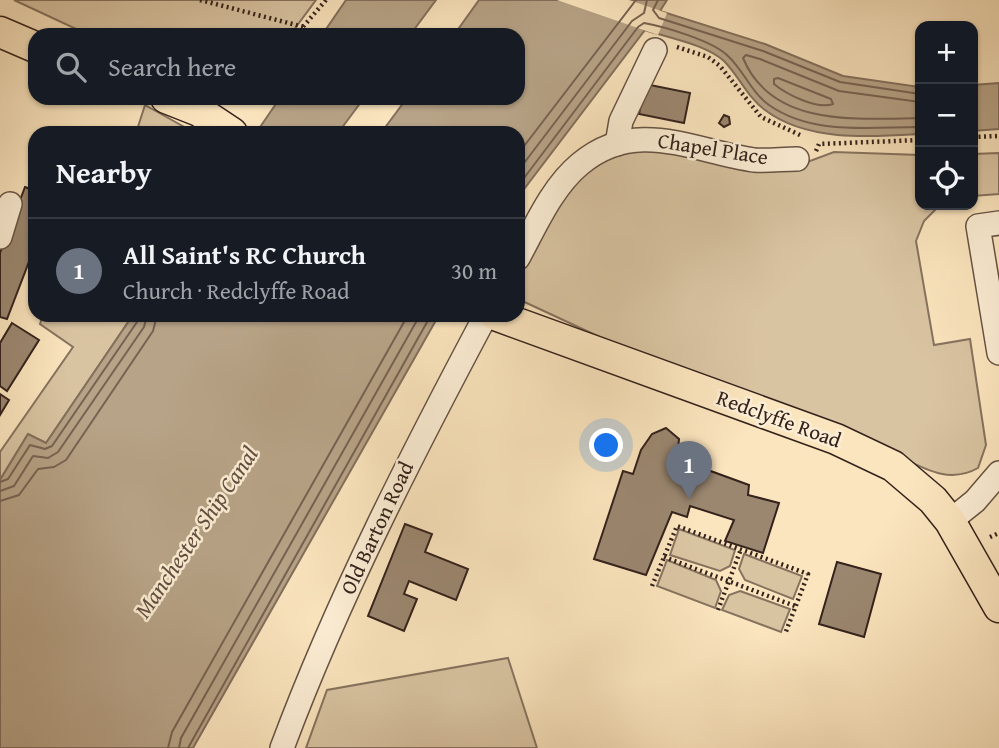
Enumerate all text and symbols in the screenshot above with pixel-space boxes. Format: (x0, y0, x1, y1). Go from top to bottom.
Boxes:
map controls (915, 21, 978, 210)
button: + (915, 21, 978, 84)
search box (28, 28, 525, 105)
text: Search here (108, 47, 236, 86)
icon: search (52, 48, 90, 86)
button: − (915, 84, 978, 147)
street label: Chapel Place (656, 125, 771, 173)
button: locate (915, 147, 978, 210)
text: Nearby (56, 150, 152, 194)
text: All Saint's RC Church (123, 235, 366, 274)
text: 1 (73, 254, 85, 287)
text: 30 m (451, 254, 497, 287)
text: Church · Redclyffe Road (123, 274, 350, 307)
street label: Redclyffe Road (713, 382, 846, 456)
your location (589, 428, 623, 462)
water label: Manchester Ship Canal (126, 439, 266, 624)
pin: 1 (666, 441, 712, 499)
street label: Old Barton Road (332, 456, 421, 599)

